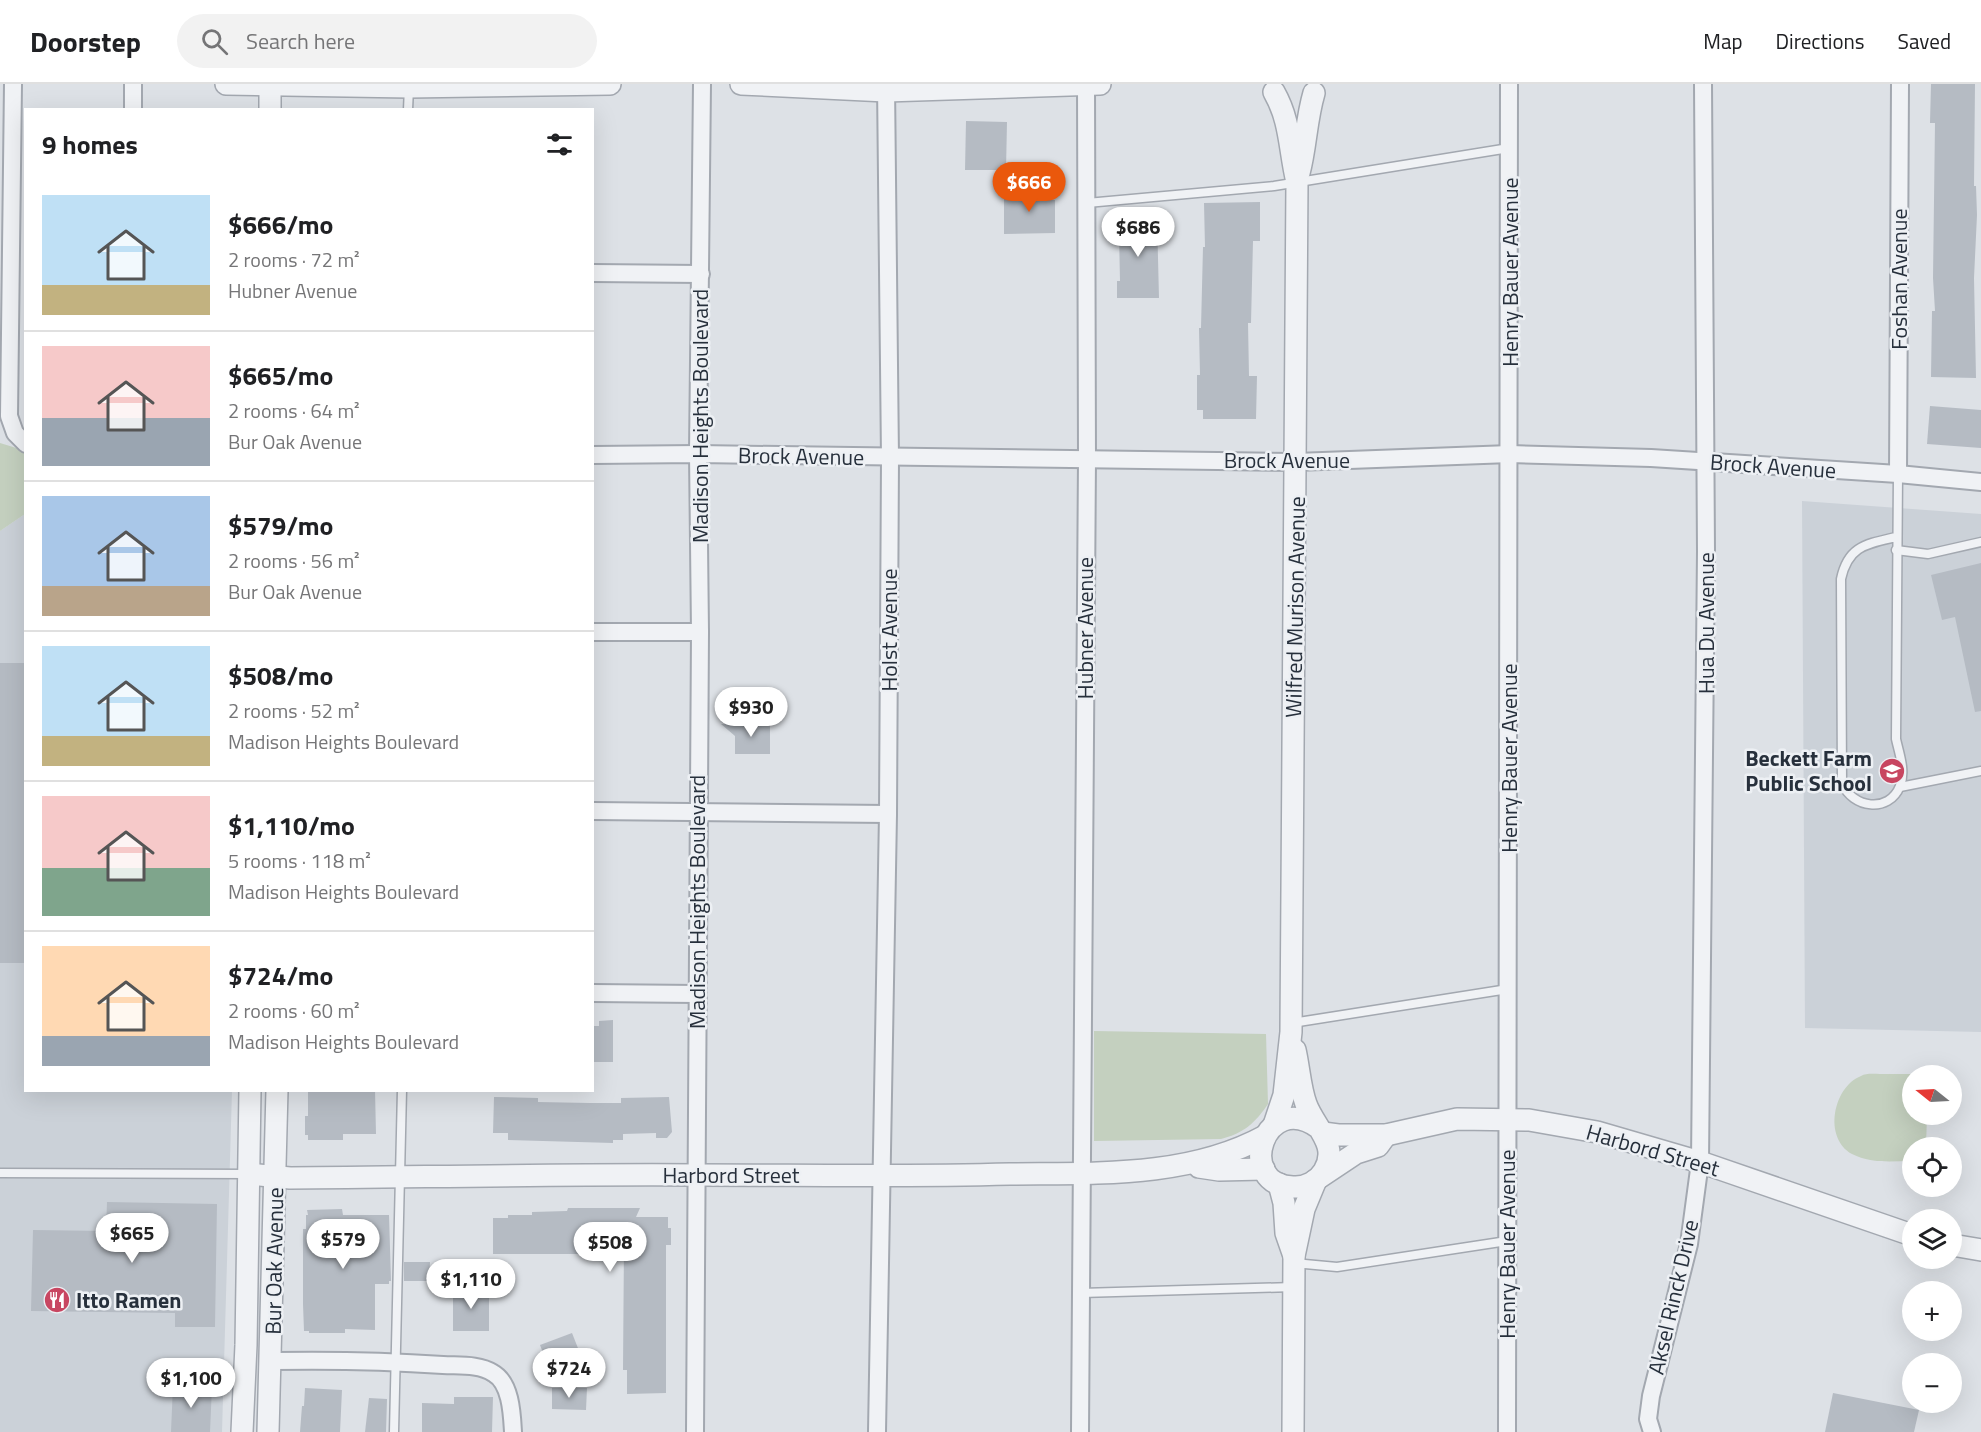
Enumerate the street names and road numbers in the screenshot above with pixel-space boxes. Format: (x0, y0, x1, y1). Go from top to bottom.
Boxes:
street label: Henry Bauer Avenue (1493, 177, 1527, 367)
street label: Foshan Avenue (1882, 208, 1916, 350)
street label: Madison Heights Boulevard (683, 289, 717, 543)
street label: Brock Avenue (738, 438, 864, 474)
street label: Brock Avenue (1224, 443, 1350, 477)
street label: Brock Avenue (1709, 445, 1837, 487)
street label: Wilfred Murison Avenue (1276, 496, 1314, 718)
street label: Hua Du Avenue (1689, 552, 1723, 694)
street label: Hubner Avenue (1068, 557, 1102, 699)
street label: Holst Avenue (872, 568, 906, 692)
street label: Henry Bauer Avenue (1492, 663, 1526, 853)
street label: Madison Heights Boulevard (680, 775, 714, 1029)
street label: Harbord Street (1582, 1115, 1724, 1185)
street label: Henry Bauer Avenue (1490, 1149, 1524, 1339)
street label: Harbord Street (662, 1158, 800, 1192)
street label: Bur Oak Avenue (256, 1187, 292, 1335)
street label: Aksel Rinck Drive (1639, 1216, 1707, 1378)

